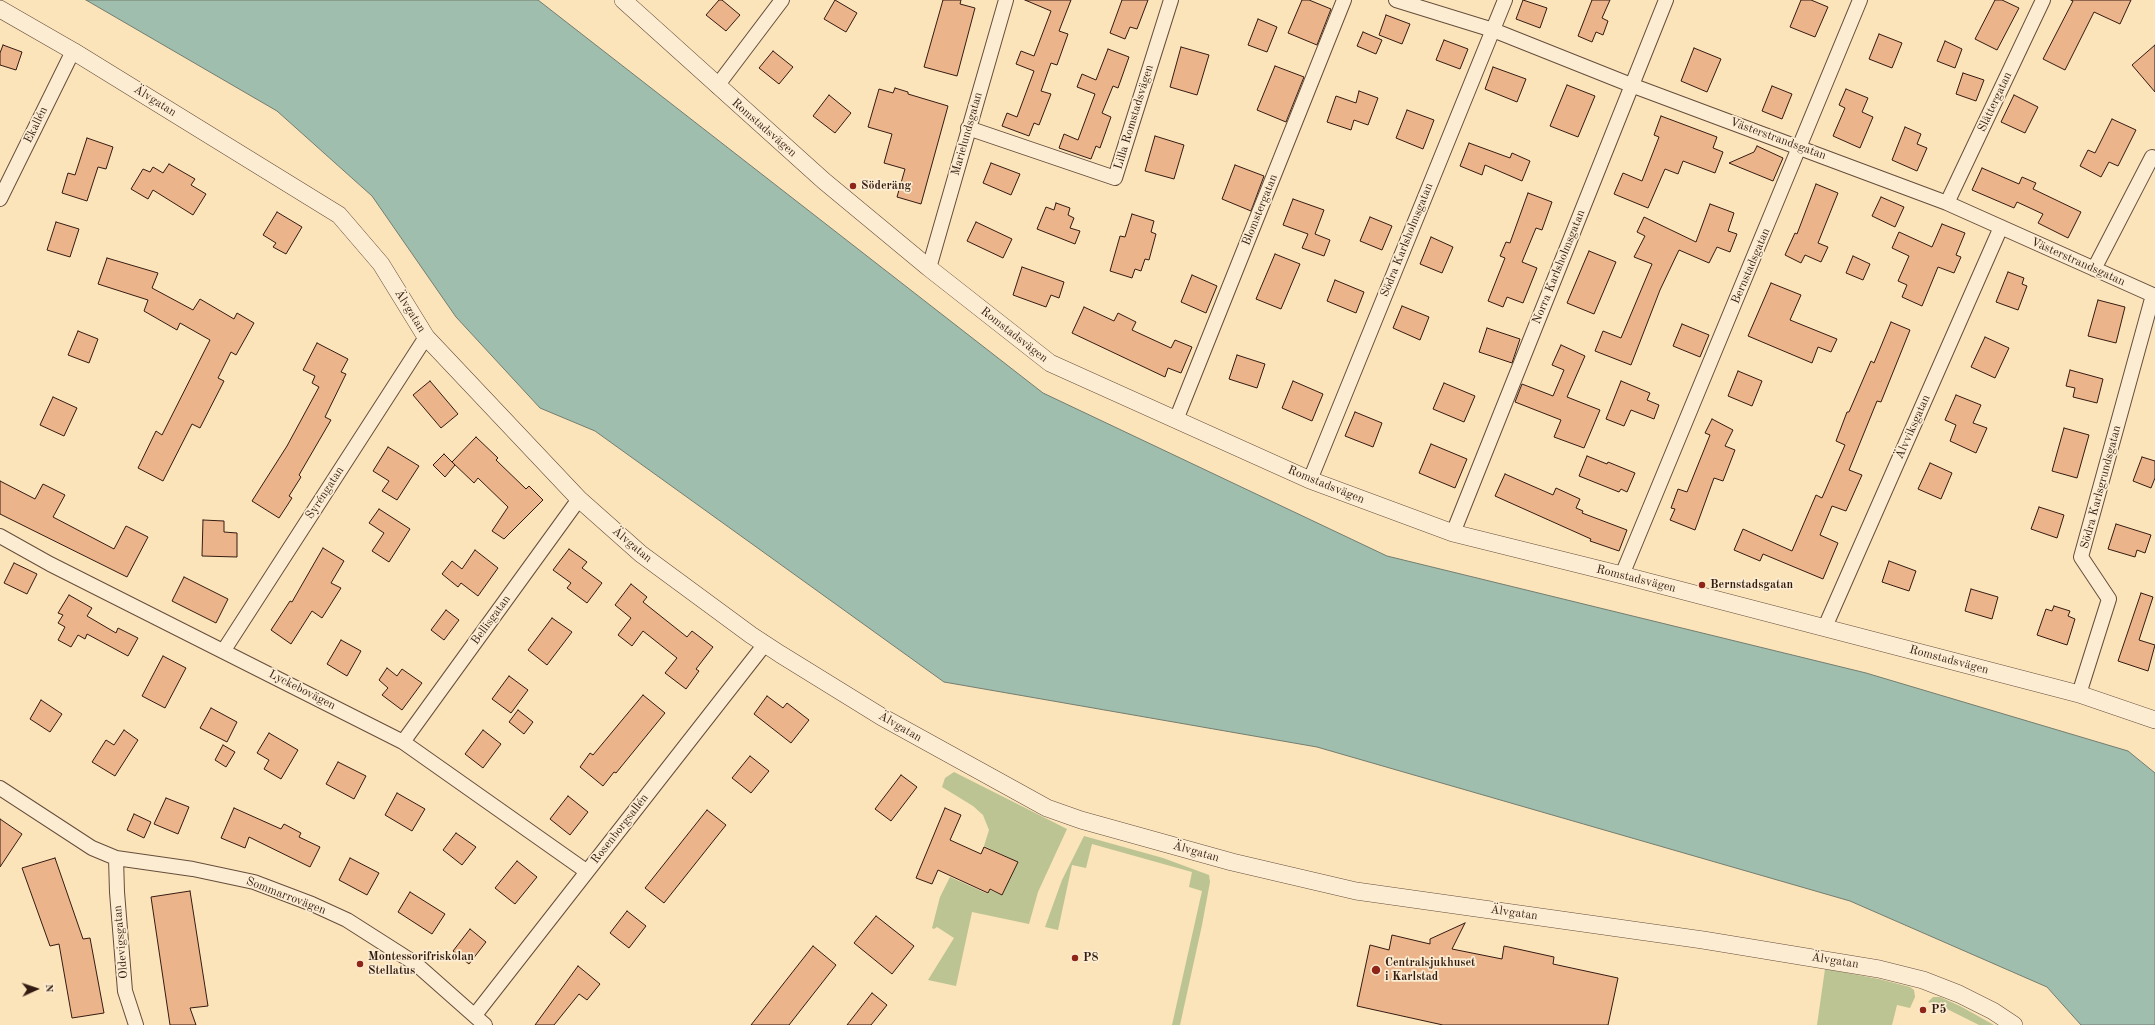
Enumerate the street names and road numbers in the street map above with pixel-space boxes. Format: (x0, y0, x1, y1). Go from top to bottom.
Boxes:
street label: Lilla Romstadsvägen (1111, 63, 1157, 171)
street label: Slåttergatan (1975, 70, 2015, 134)
street label: Älvgatan (131, 82, 179, 120)
street label: Marielundsgatan (948, 91, 986, 177)
street label: Romstadsvägen (728, 96, 800, 160)
street label: Ekallén (21, 104, 51, 146)
street label: Västerstrandsgatan (1728, 115, 1828, 163)
street label: Blomstergatan (1239, 172, 1281, 248)
street label: Södra Karlsholmsgatan (1378, 181, 1436, 299)
street label: Norra Karlsholmsgatan (1529, 208, 1589, 326)
street label: Bernstadsgatan (1729, 226, 1773, 306)
street label: Västerstrandsgatan (2029, 235, 2127, 289)
street label: Älvgatan (391, 287, 429, 335)
street label: Romstadsvägen (977, 304, 1051, 366)
street label: Älvviksgatan (1892, 393, 1934, 461)
street label: Södra Karlsgrundsgatan (2078, 424, 2124, 550)
street label: Romstadsvägen (1285, 463, 1367, 507)
street label: Syréngatan (303, 464, 347, 522)
street label: Älvgatan (609, 524, 655, 566)
street label: Romstadsvägen (1595, 562, 1677, 596)
street label: Bellisgatan (468, 592, 514, 648)
street label: Romstadsvägen (1908, 642, 1990, 678)
street label: Lyckebovägen (266, 667, 338, 713)
street label: Älvgatan (876, 709, 924, 745)
street label: Rosenborgsallén (588, 791, 652, 867)
street label: Älvgatan (1171, 838, 1221, 866)
street label: Sommarrovägen (244, 874, 328, 918)
street label: Älvgatan (1489, 903, 1539, 923)
street label: Oldevigsgatan (111, 905, 131, 979)
street label: Älvgatan (1810, 950, 1860, 972)

